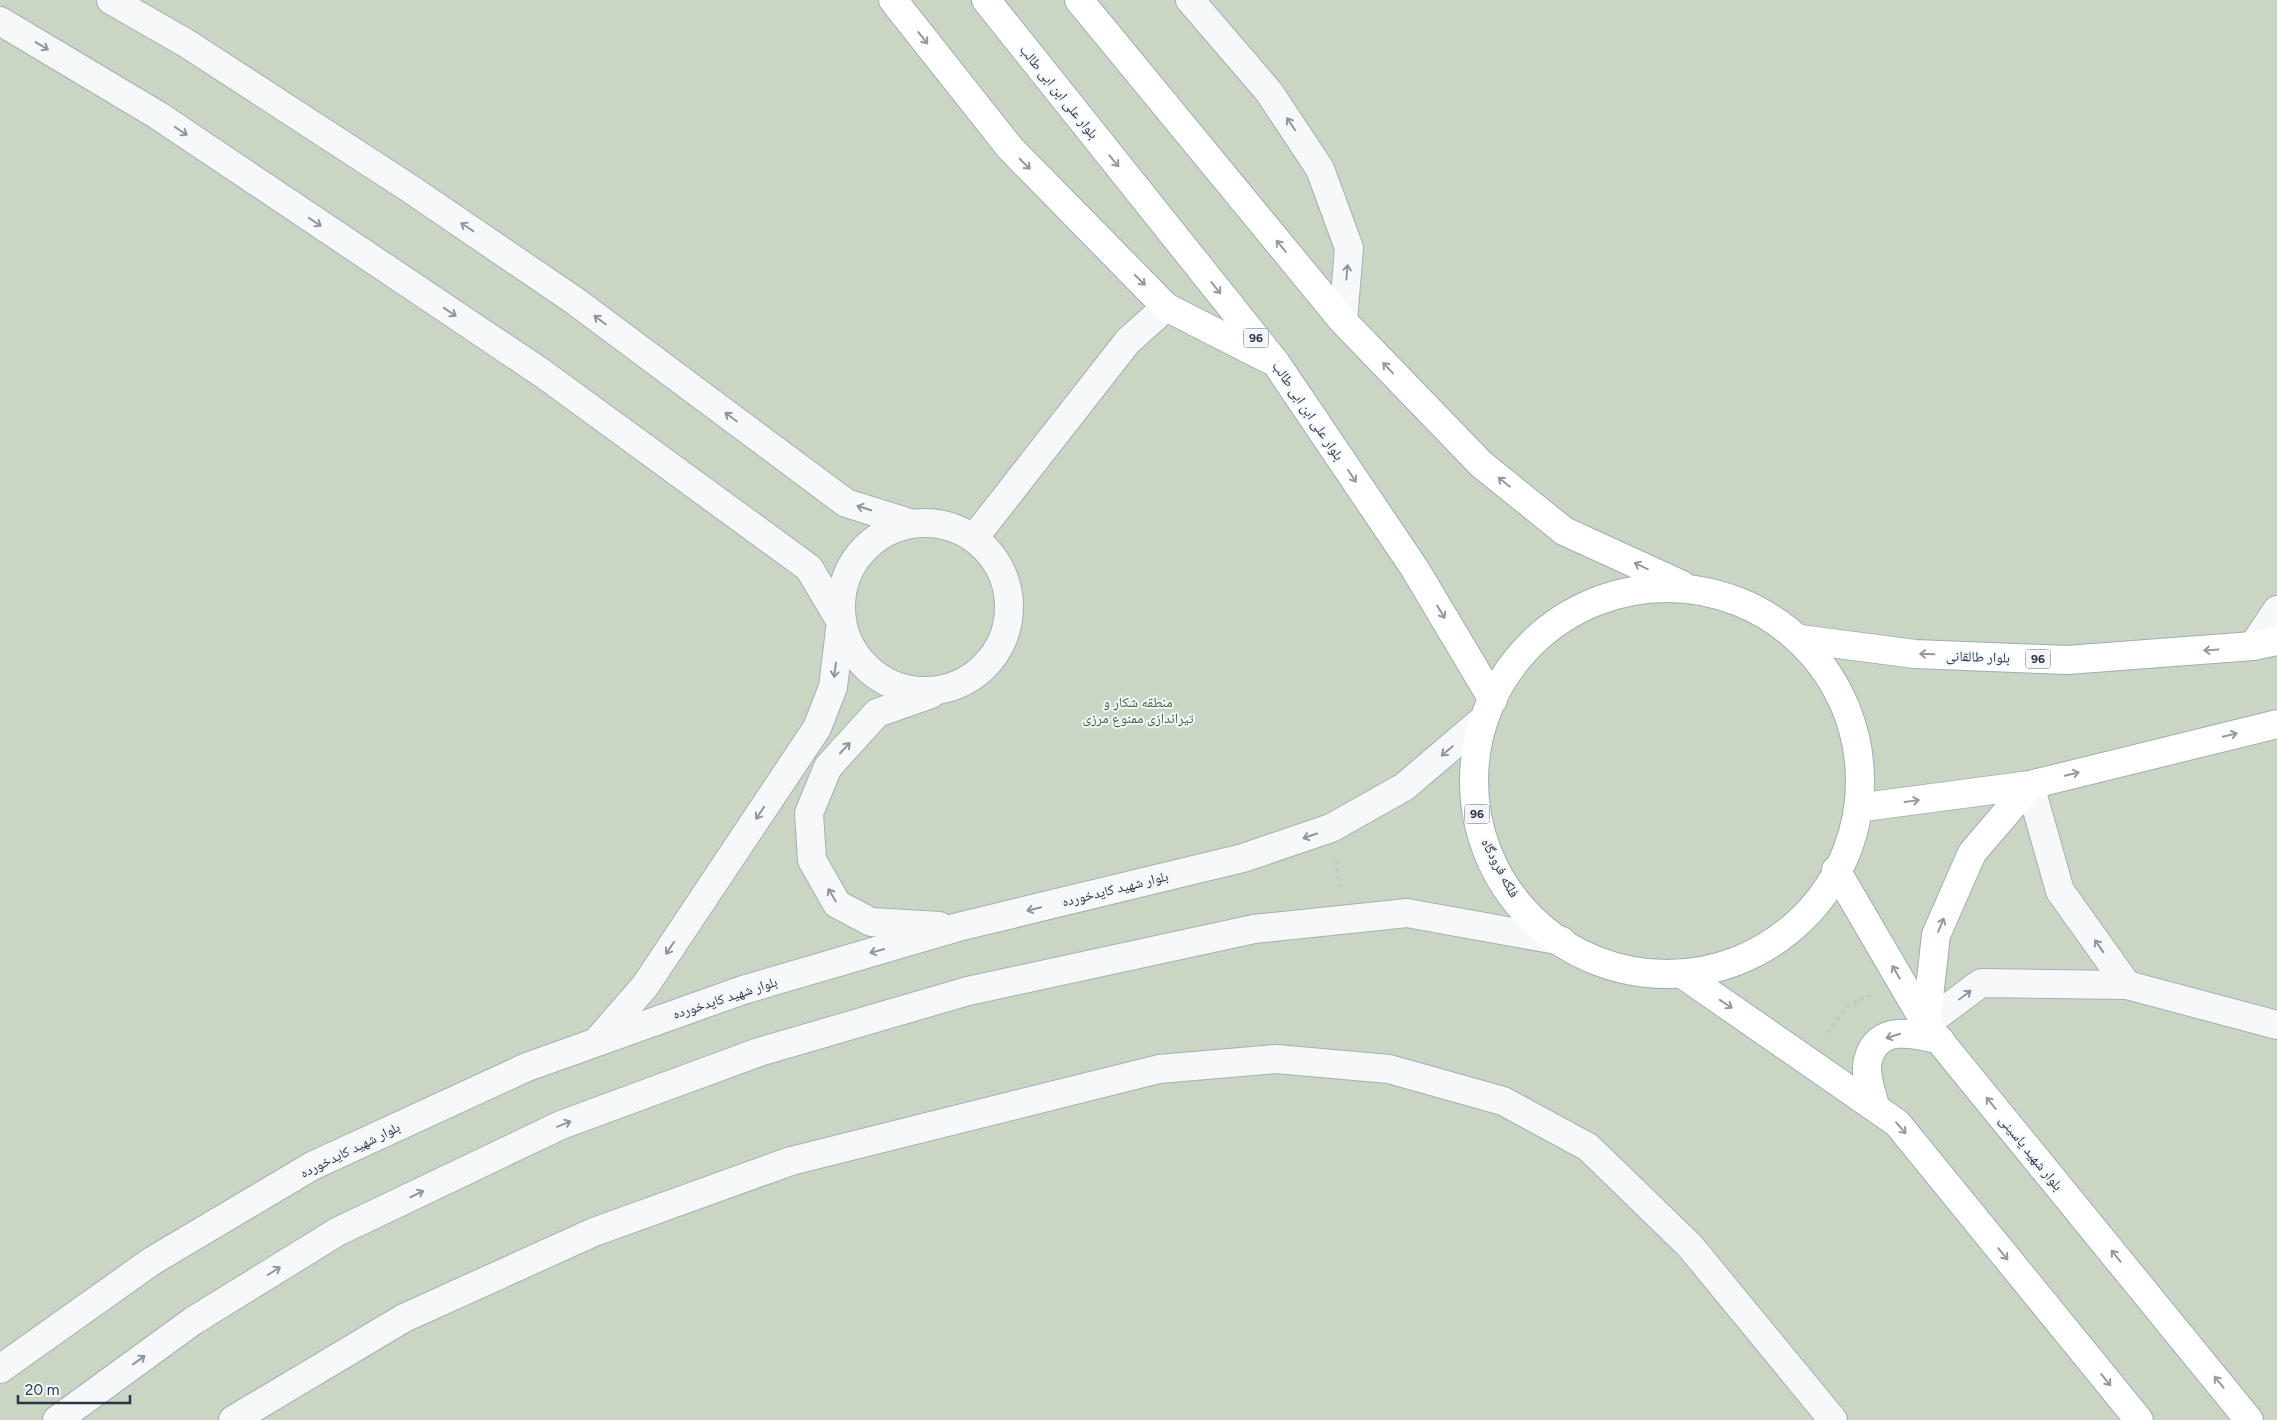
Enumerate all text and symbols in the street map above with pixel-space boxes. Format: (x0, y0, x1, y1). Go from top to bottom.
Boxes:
one-way arrow (917, 31, 928, 44)
one-way arrow (34, 42, 48, 52)
street label: بلوار علی ابن ابی طالب (1016, 42, 1102, 142)
one-way arrow (1285, 117, 1295, 131)
one-way arrow (174, 125, 188, 136)
one-way arrow (1109, 154, 1120, 167)
one-way arrow (1019, 158, 1032, 170)
one-way arrow (308, 217, 322, 227)
one-way arrow (460, 222, 474, 233)
one-way arrow (1276, 240, 1287, 253)
one-way arrow (1342, 264, 1352, 280)
one-way arrow (1133, 273, 1145, 285)
one-way arrow (1210, 281, 1221, 294)
one-way arrow (443, 307, 457, 317)
one-way arrow (593, 315, 607, 325)
road number: 96 (1244, 328, 1268, 348)
street label: بلوار علی ابن ابی طالب (1269, 358, 1348, 464)
one-way arrow (1382, 362, 1394, 374)
one-way arrow (724, 412, 738, 422)
one-way arrow (1347, 469, 1357, 483)
one-way arrow (1497, 477, 1510, 488)
one-way arrow (856, 503, 872, 513)
one-way arrow (1634, 561, 1649, 571)
one-way arrow (1436, 605, 1446, 619)
one-way arrow (2204, 645, 2220, 654)
street label: بلوار طالقانی (1946, 647, 2011, 667)
one-way arrow (1919, 650, 1935, 659)
road number: 96 (2026, 650, 2050, 669)
one-way arrow (830, 662, 840, 678)
park label: منطقه شکار و تیراندازی ممنوع مرزی (1083, 694, 1194, 728)
one-way arrow (2221, 730, 2237, 739)
one-way arrow (839, 741, 851, 754)
one-way arrow (1440, 745, 1453, 756)
one-way arrow (2064, 769, 2080, 778)
one-way arrow (1904, 795, 1920, 805)
road number: 96 (1464, 804, 1490, 824)
one-way arrow (755, 805, 765, 819)
one-way arrow (1302, 831, 1318, 841)
street label: فلکه فرودگاه (1477, 836, 1523, 901)
street label: بلوار شهید کایدخورده (1060, 868, 1170, 910)
one-way arrow (826, 888, 836, 902)
one-way arrow (1027, 905, 1043, 914)
one-way arrow (1937, 918, 1947, 933)
one-way arrow (2094, 939, 2104, 953)
one-way arrow (665, 941, 676, 955)
one-way arrow (870, 946, 886, 956)
one-way arrow (1890, 966, 1900, 980)
street label: بلوار شهید کایدخورده (671, 973, 780, 1023)
one-way arrow (1958, 990, 1972, 1000)
one-way arrow (1718, 999, 1732, 1009)
one-way arrow (1885, 1032, 1901, 1041)
one-way arrow (1985, 1097, 1996, 1110)
street label: بلوار شهید یاسینی (1995, 1112, 2067, 1194)
street label: بلوار شهید کایدخورده (297, 1118, 403, 1182)
one-way arrow (556, 1119, 571, 1128)
one-way arrow (1895, 1121, 1906, 1134)
one-way arrow (409, 1189, 424, 1198)
one-way arrow (1998, 1247, 2009, 1260)
one-way arrow (2110, 1250, 2121, 1263)
one-way arrow (267, 1265, 281, 1275)
one-way arrow (132, 1355, 146, 1365)
scale bar (18, 1372, 130, 1404)
one-way arrow (2101, 1373, 2112, 1386)
one-way arrow (2213, 1376, 2224, 1389)
text: 20 m (25, 1381, 59, 1399)

